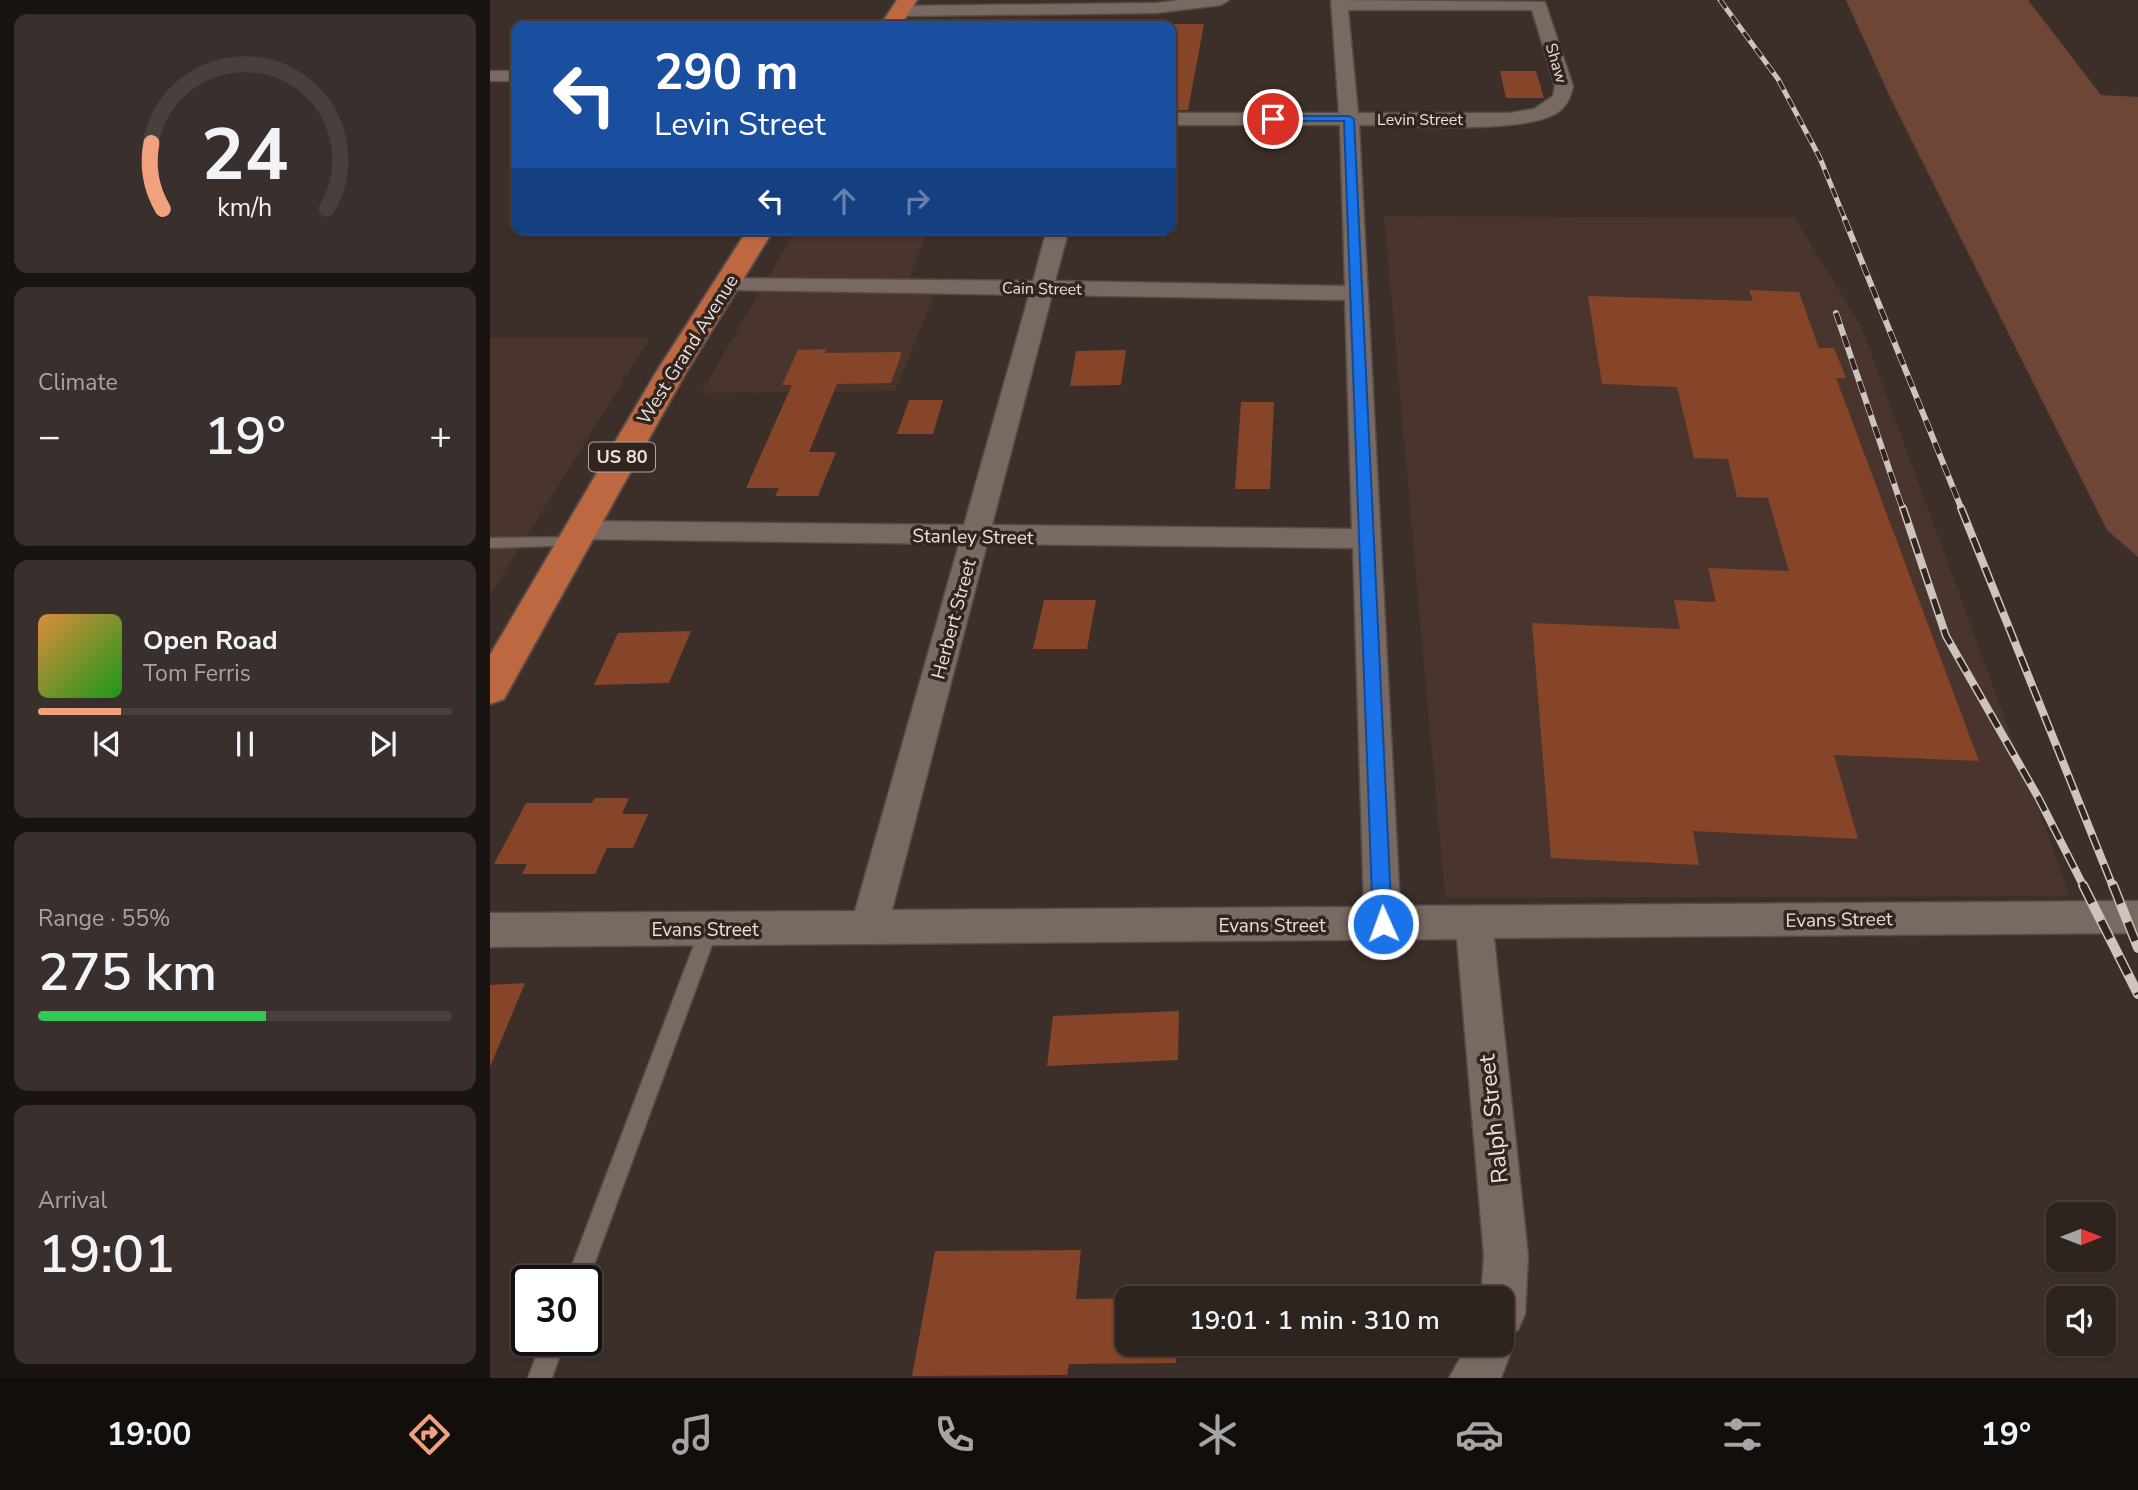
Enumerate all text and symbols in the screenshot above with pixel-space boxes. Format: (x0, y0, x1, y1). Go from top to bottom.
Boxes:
text: 290 m (654, 39, 798, 106)
street label: Shaw (1540, 41, 1572, 86)
icon: left (539, 49, 630, 140)
pin (1243, 89, 1303, 149)
icon: arrive (1254, 100, 1292, 138)
text: Levin Street (654, 103, 826, 146)
text: 24 (201, 106, 289, 206)
street label: Levin Street (1377, 109, 1463, 131)
icon: left (752, 182, 790, 220)
icon: ahead (825, 182, 863, 220)
icon: right (898, 182, 936, 220)
text: km/h (217, 191, 273, 225)
street label: West Grand Avenue (631, 270, 745, 430)
street label: Cain Street (1002, 277, 1082, 301)
text: Climate (38, 367, 118, 398)
text: 19° (204, 401, 286, 472)
text: − (38, 411, 61, 462)
text: + (429, 411, 452, 462)
road number: US 80 (589, 443, 655, 472)
street label: Stanley Street (912, 523, 1034, 551)
street label: Herbert Street (925, 556, 983, 682)
text: Open Road (143, 623, 278, 658)
text: Tom Ferris (143, 658, 251, 689)
icon: previous (88, 725, 126, 763)
icon: pause (226, 725, 264, 763)
icon: next (364, 725, 402, 763)
position arrow (1346, 887, 1420, 961)
text: Range · 55% (38, 903, 170, 934)
street label: Evans Street (1785, 906, 1893, 934)
street label: Evans Street (1218, 913, 1326, 939)
street label: Evans Street (651, 917, 759, 943)
text: 275 km (38, 937, 217, 1008)
street label: Ralph Street (1471, 1052, 1516, 1185)
text: Arrival (38, 1185, 107, 1216)
north arrow (2046, 1202, 2116, 1272)
map controls (2046, 1202, 2116, 1356)
text: 19:01 (38, 1219, 175, 1290)
speed limit sign: 30 (511, 1265, 602, 1356)
button: sound (2046, 1286, 2116, 1356)
text: 19:01 · 1 min · 310 m (1189, 1303, 1440, 1338)
icon: directions (405, 1410, 454, 1459)
icon: music (668, 1410, 717, 1459)
icon: phone (930, 1410, 979, 1459)
icon: climate (1193, 1410, 1242, 1459)
icon: car (1455, 1410, 1504, 1459)
icon: filters (1718, 1410, 1767, 1459)
text: 19:00 (107, 1413, 192, 1456)
text: 19° (1981, 1413, 2031, 1456)

